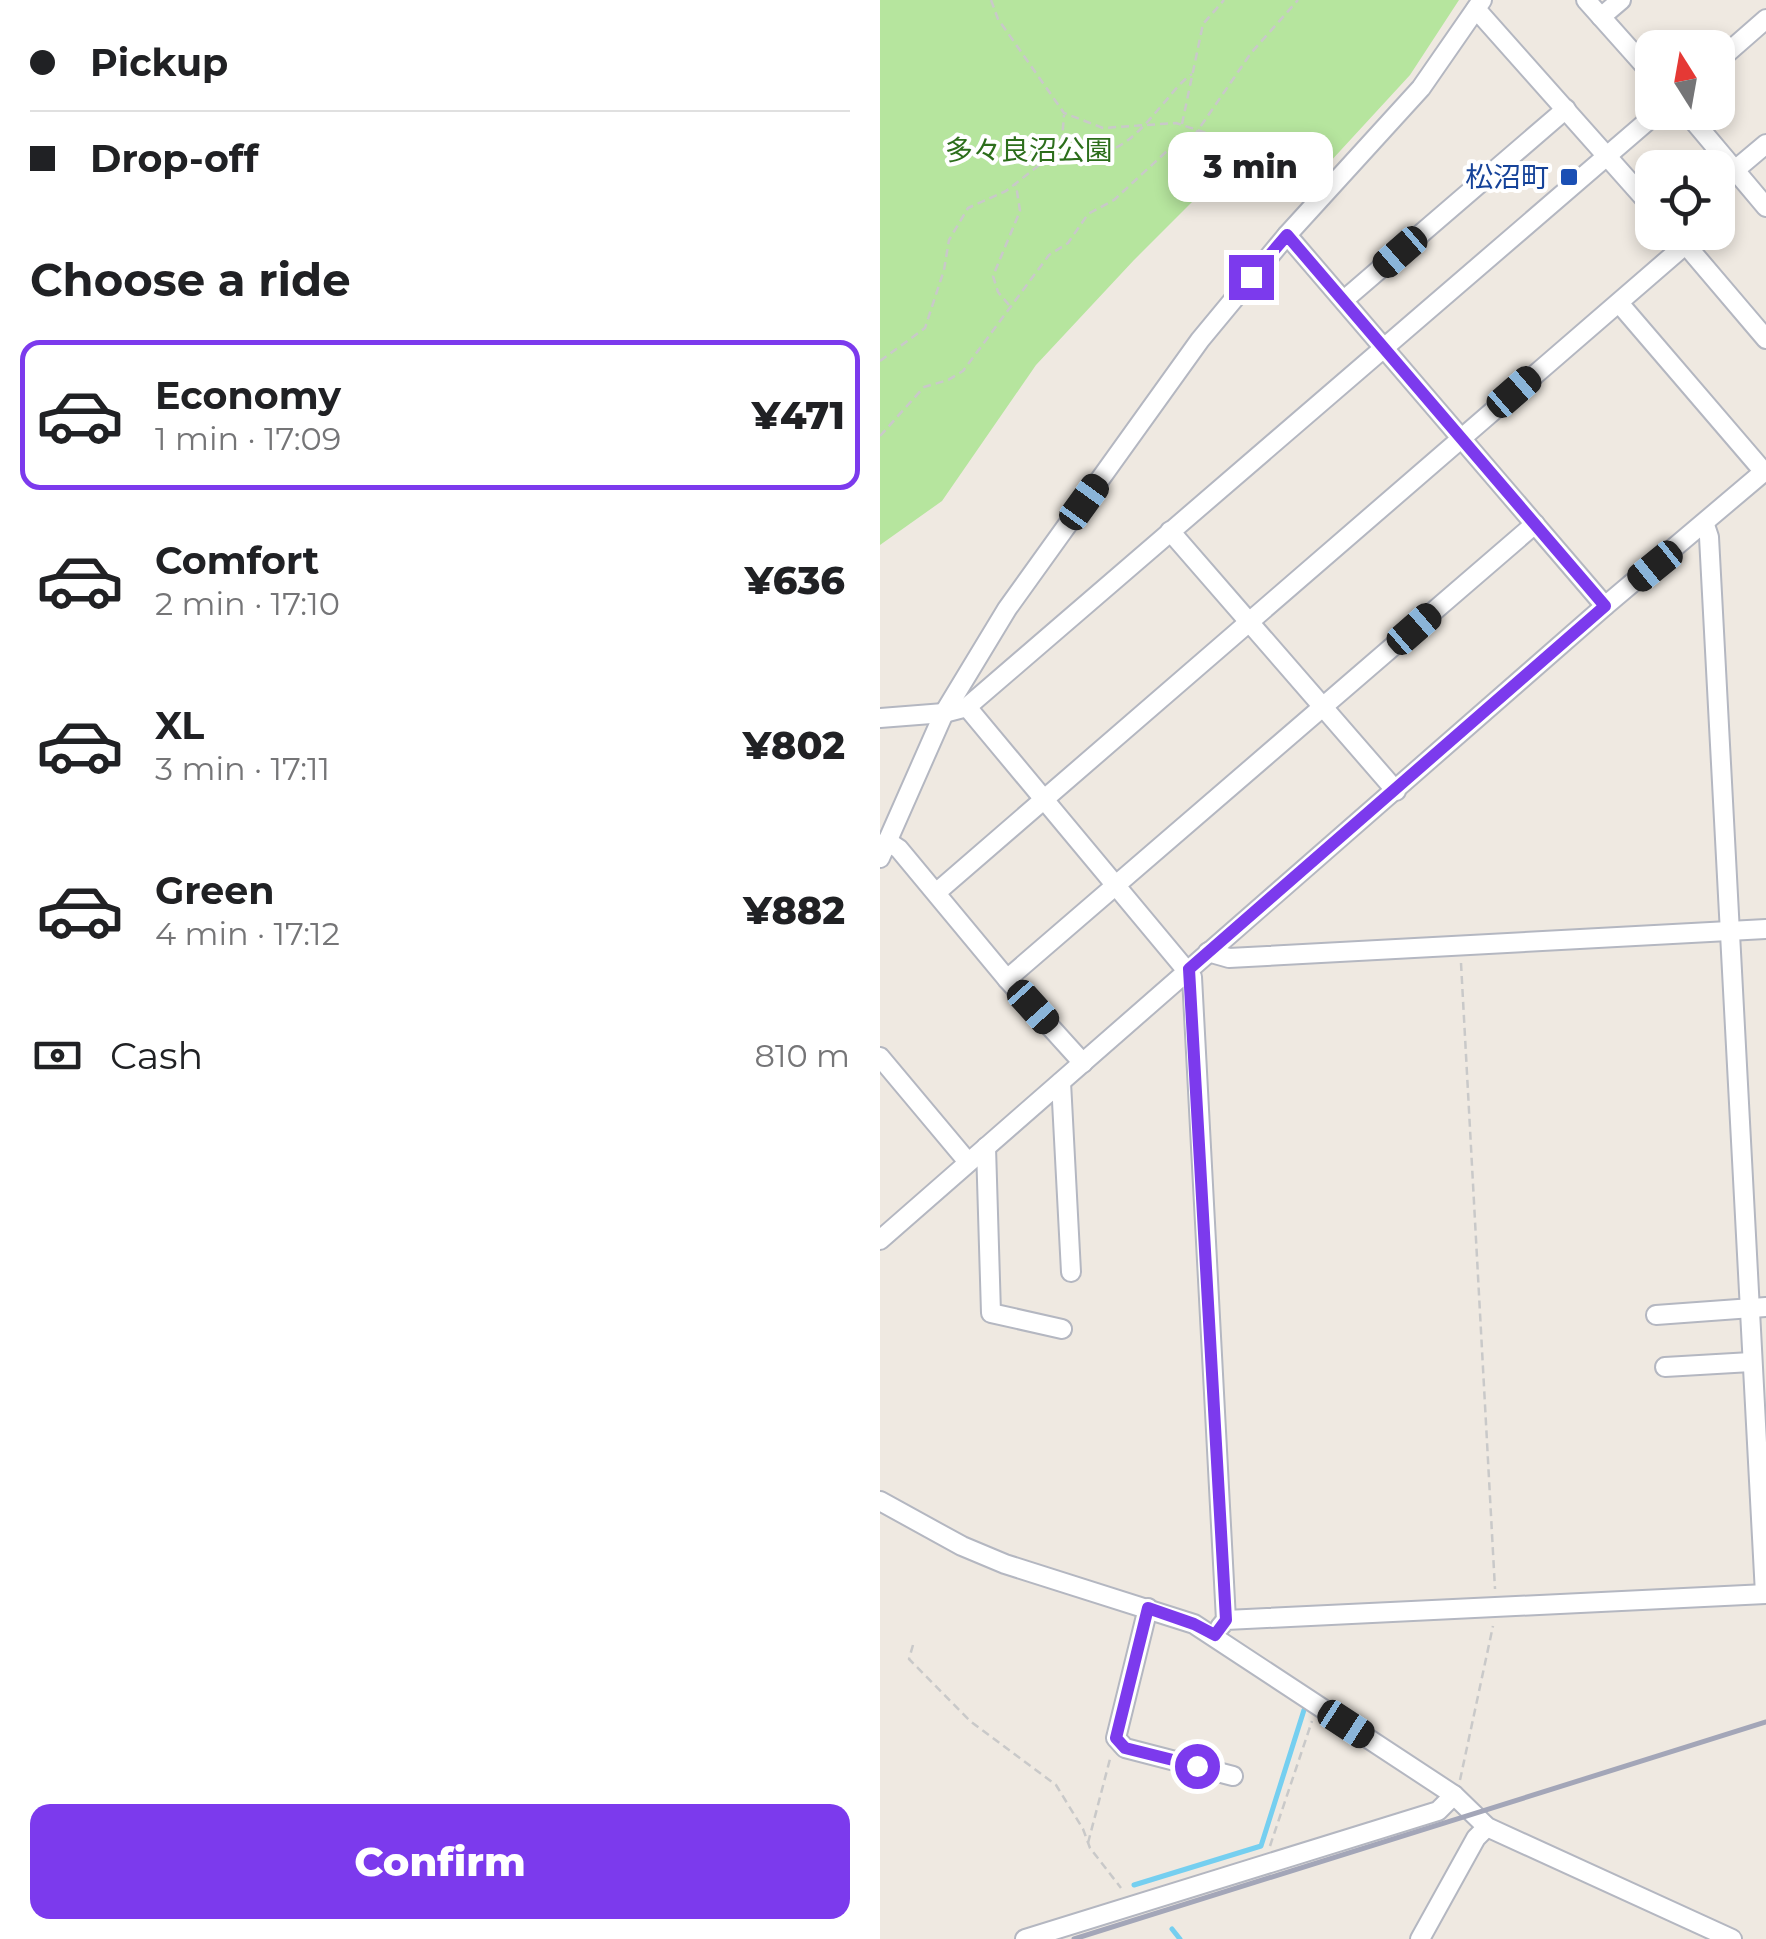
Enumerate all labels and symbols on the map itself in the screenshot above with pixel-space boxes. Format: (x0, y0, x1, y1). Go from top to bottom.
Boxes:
north arrow (1635, 30, 1735, 130)
callout: 3 min (1168, 132, 1334, 202)
park label: 多々良沼公園 (945, 133, 1113, 167)
place label: 松沼町 (1465, 160, 1549, 194)
marker: 松沼町 (1558, 166, 1580, 188)
car (1368, 221, 1432, 283)
route end (1229, 255, 1274, 300)
car (1482, 361, 1546, 423)
car (1054, 469, 1114, 535)
car (1622, 535, 1688, 597)
car (1382, 598, 1446, 660)
car (1002, 975, 1064, 1039)
car (1313, 1695, 1379, 1753)
route start (1175, 1744, 1220, 1789)

